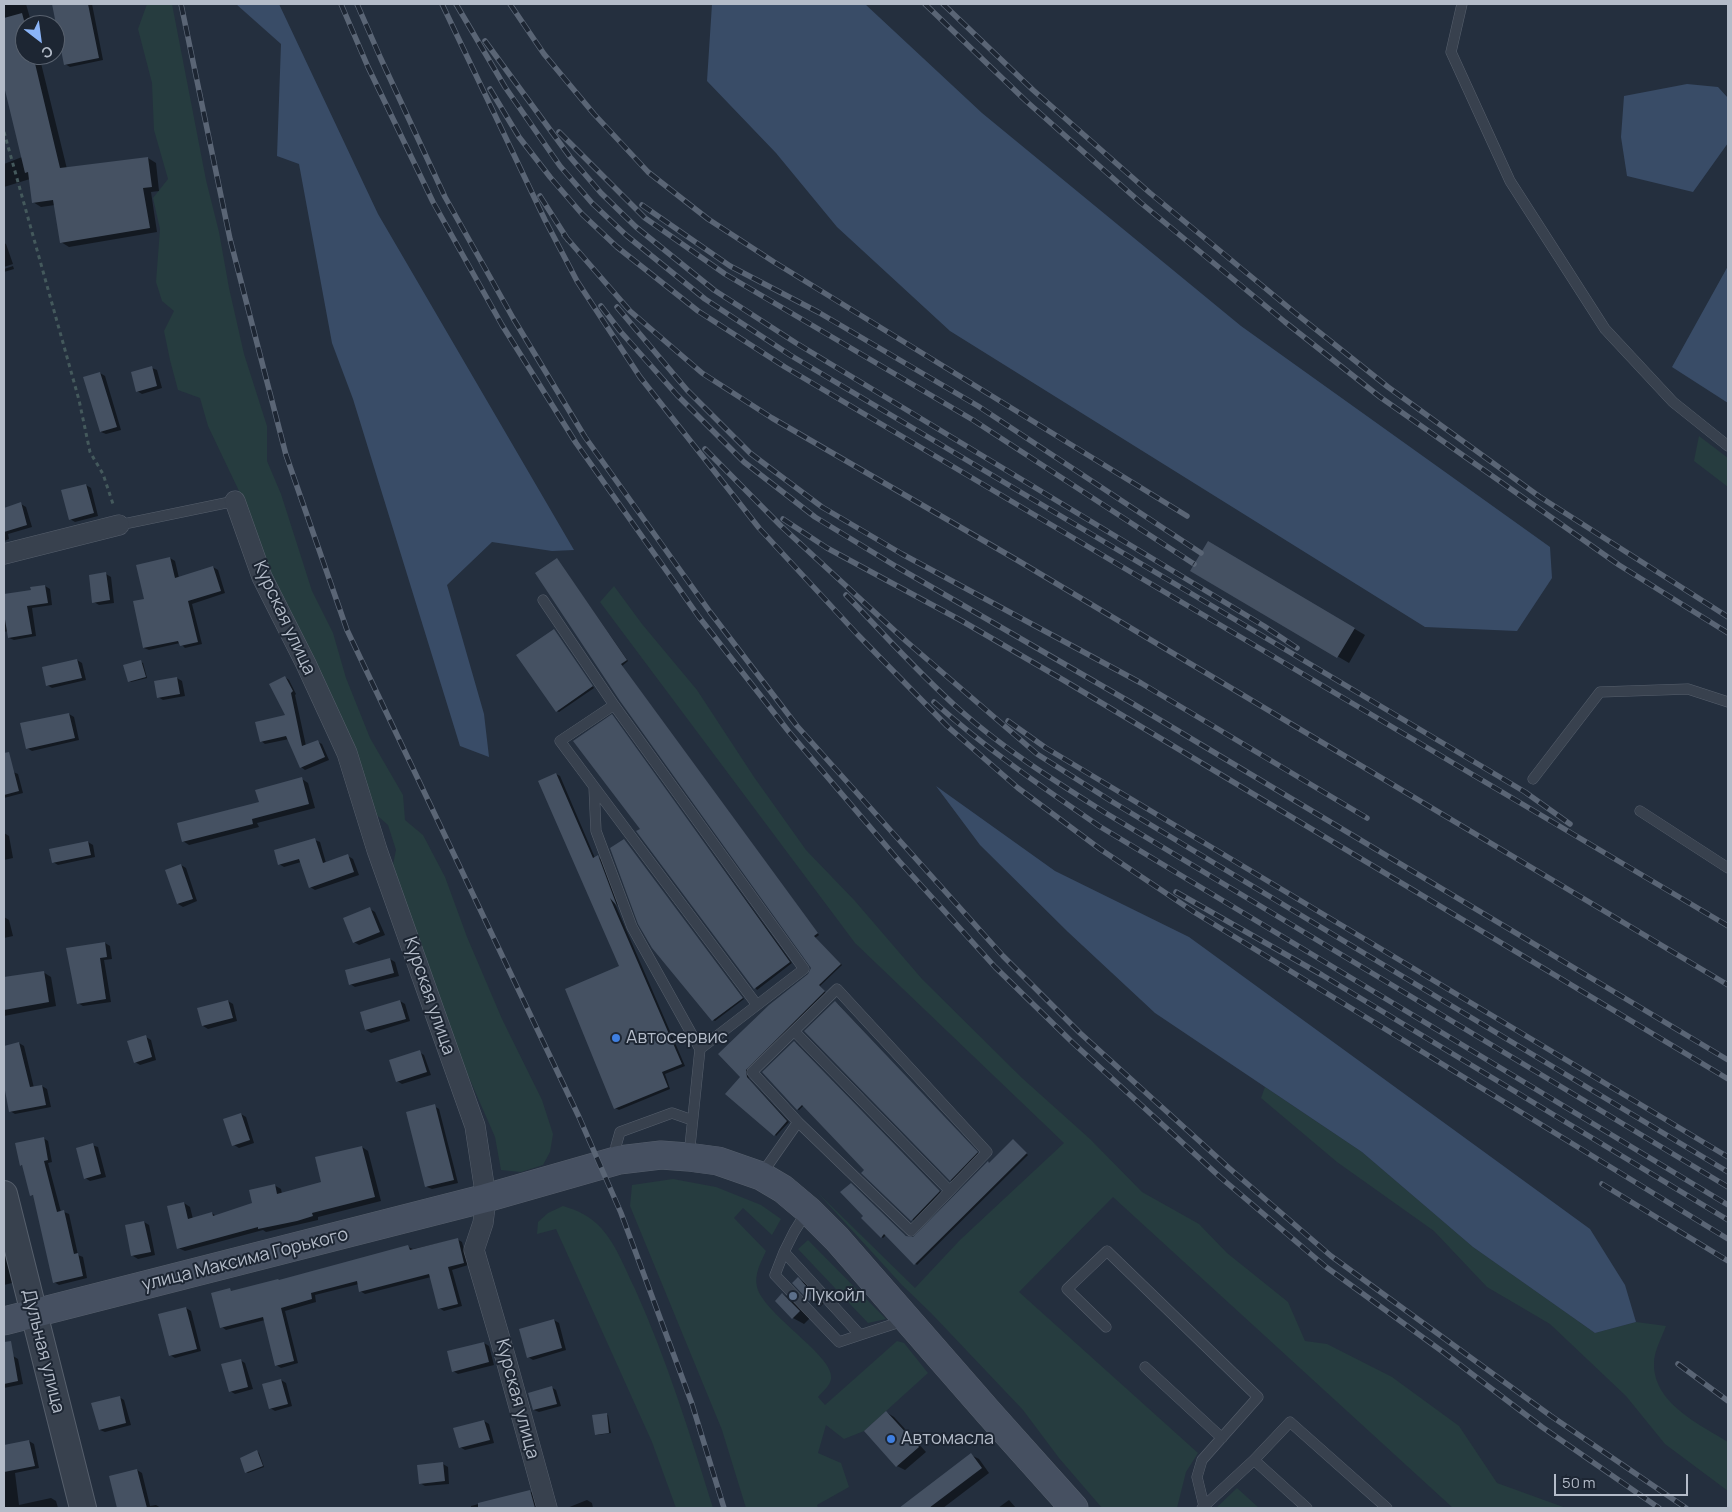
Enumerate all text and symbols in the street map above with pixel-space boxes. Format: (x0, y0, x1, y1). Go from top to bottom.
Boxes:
north arrow (15, 15, 65, 65)
text: С (38, 42, 56, 63)
street label: Курская улица (248, 558, 320, 678)
street label: Курская улица (399, 934, 459, 1058)
place label: Автосервис (626, 1027, 728, 1049)
marker: Автосервис (610, 1032, 622, 1044)
street label: улица Максима Горького (140, 1224, 350, 1296)
place label: Лукойл (803, 1285, 865, 1307)
street label: Дульная улица (17, 1287, 69, 1415)
marker: Лукойл (787, 1290, 799, 1302)
street label: Курская улица (491, 1337, 543, 1461)
place label: Автомасла (901, 1428, 994, 1450)
marker: Автомасла (885, 1433, 897, 1445)
scale bar (1557, 1464, 1691, 1496)
text: 50 m (1562, 1472, 1596, 1493)

